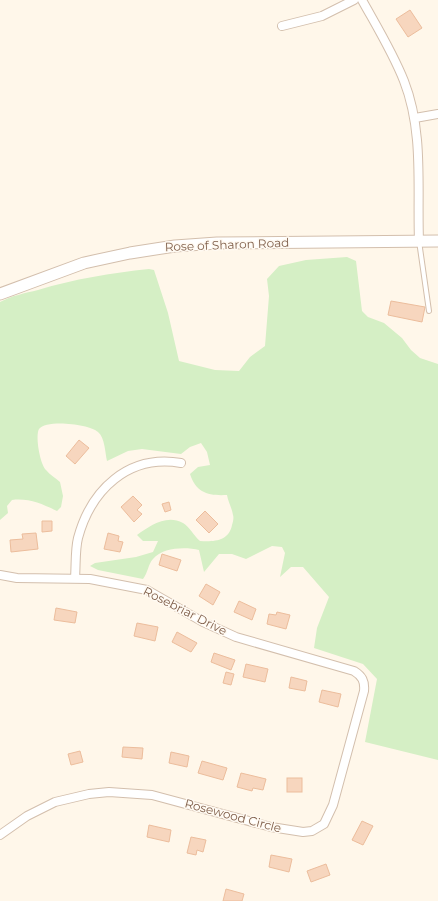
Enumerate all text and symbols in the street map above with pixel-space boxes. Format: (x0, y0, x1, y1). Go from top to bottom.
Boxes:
street label: Rose of Sharon Road (164, 235, 289, 254)
street label: Rosebriar Drive (141, 583, 230, 638)
street label: Rosewood Circle (183, 795, 283, 836)

